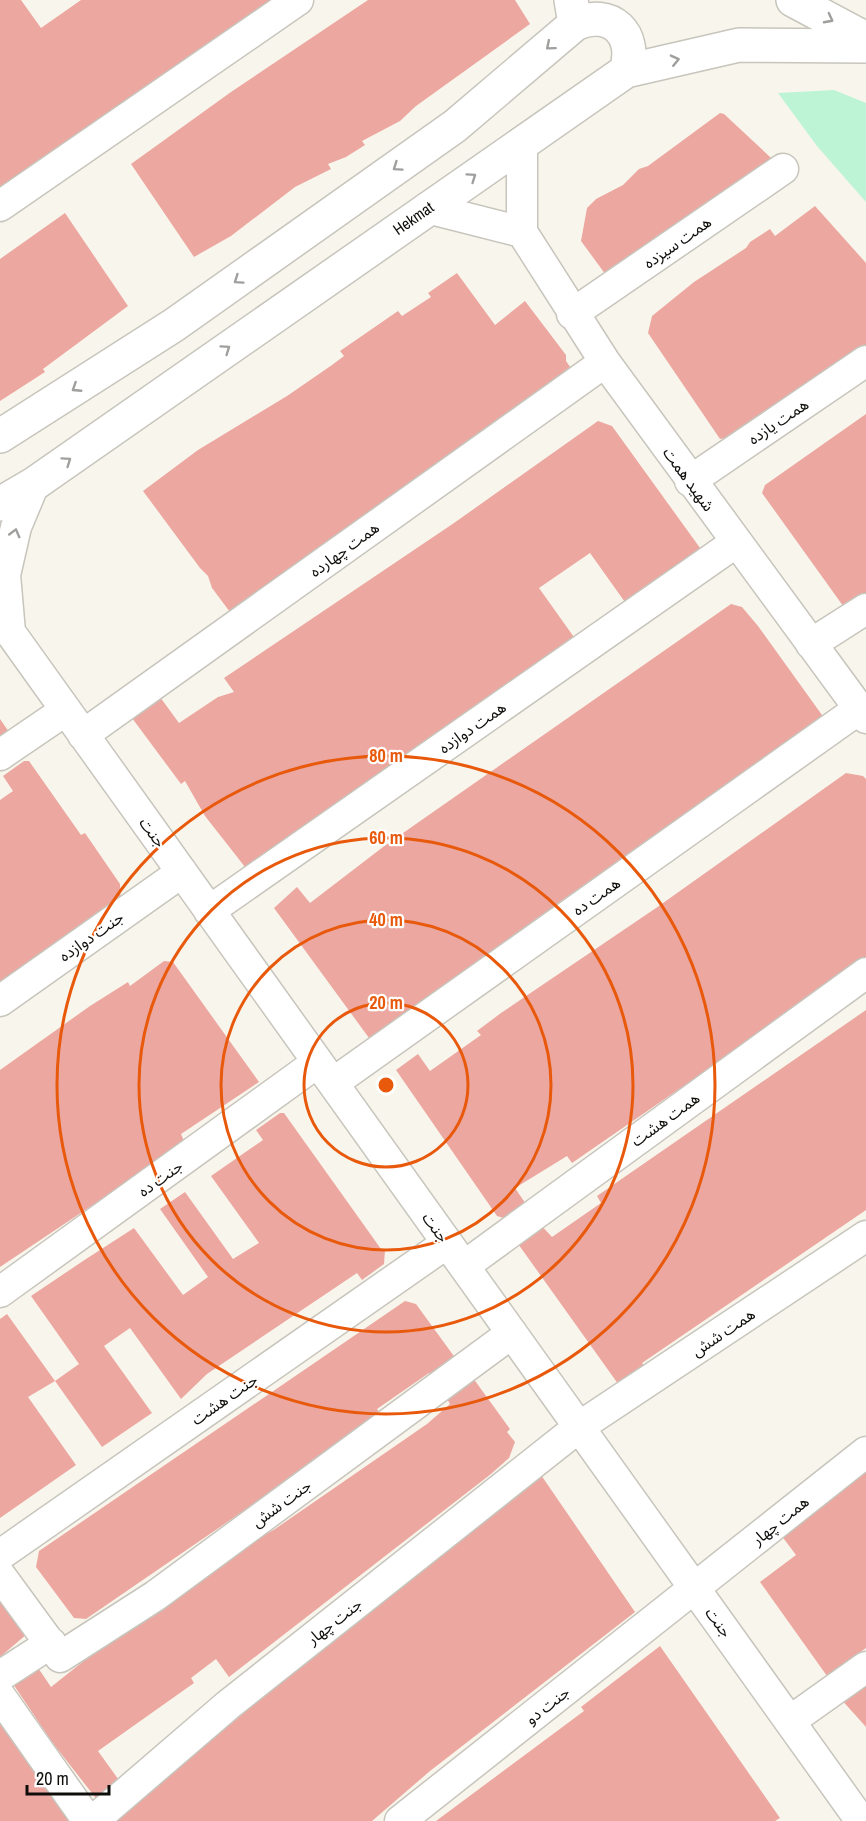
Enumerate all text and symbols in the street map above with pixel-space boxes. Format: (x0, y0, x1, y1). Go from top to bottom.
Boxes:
one-way arrow (823, 12, 834, 24)
one-way arrow (545, 39, 556, 50)
one-way arrow (670, 54, 680, 67)
one-way arrow (392, 160, 403, 171)
one-way arrow (466, 173, 477, 184)
street label: Hekmat (388, 196, 438, 240)
street label: همت سیزده (639, 211, 715, 273)
one-way arrow (233, 273, 244, 284)
one-way arrow (220, 345, 231, 356)
one-way arrow (71, 381, 82, 392)
street label: همت یازده (743, 393, 813, 449)
street label: شهید همت (658, 442, 720, 516)
one-way arrow (60, 457, 71, 468)
street label: همت چهارده (305, 516, 383, 582)
one-way arrow (8, 528, 20, 539)
street label: همت دوازده (434, 696, 510, 758)
text: 80 m (369, 743, 403, 768)
street label: جنت (135, 812, 171, 852)
text: 60 m (369, 825, 403, 850)
street label: همت ده (568, 872, 624, 920)
street label: جنت دوازده (54, 906, 128, 966)
text: 40 m (369, 907, 403, 932)
text: 20 m (369, 990, 403, 1015)
centre of rings (376, 1075, 396, 1095)
street label: همت هشت (626, 1087, 704, 1151)
street label: جنت ده (133, 1154, 187, 1202)
street label: جنت (418, 1207, 454, 1247)
street label: همت شش (687, 1303, 759, 1361)
street label: جنت هشت (186, 1368, 262, 1430)
street label: جنت شش (247, 1474, 315, 1532)
street label: همت چهار (746, 1490, 813, 1550)
street label: جنت چهار (301, 1593, 366, 1650)
street label: جنت (701, 1602, 737, 1642)
street label: جنت دو (520, 1681, 574, 1729)
scale bar (27, 1758, 110, 1796)
text: 20 m (36, 1766, 69, 1791)

